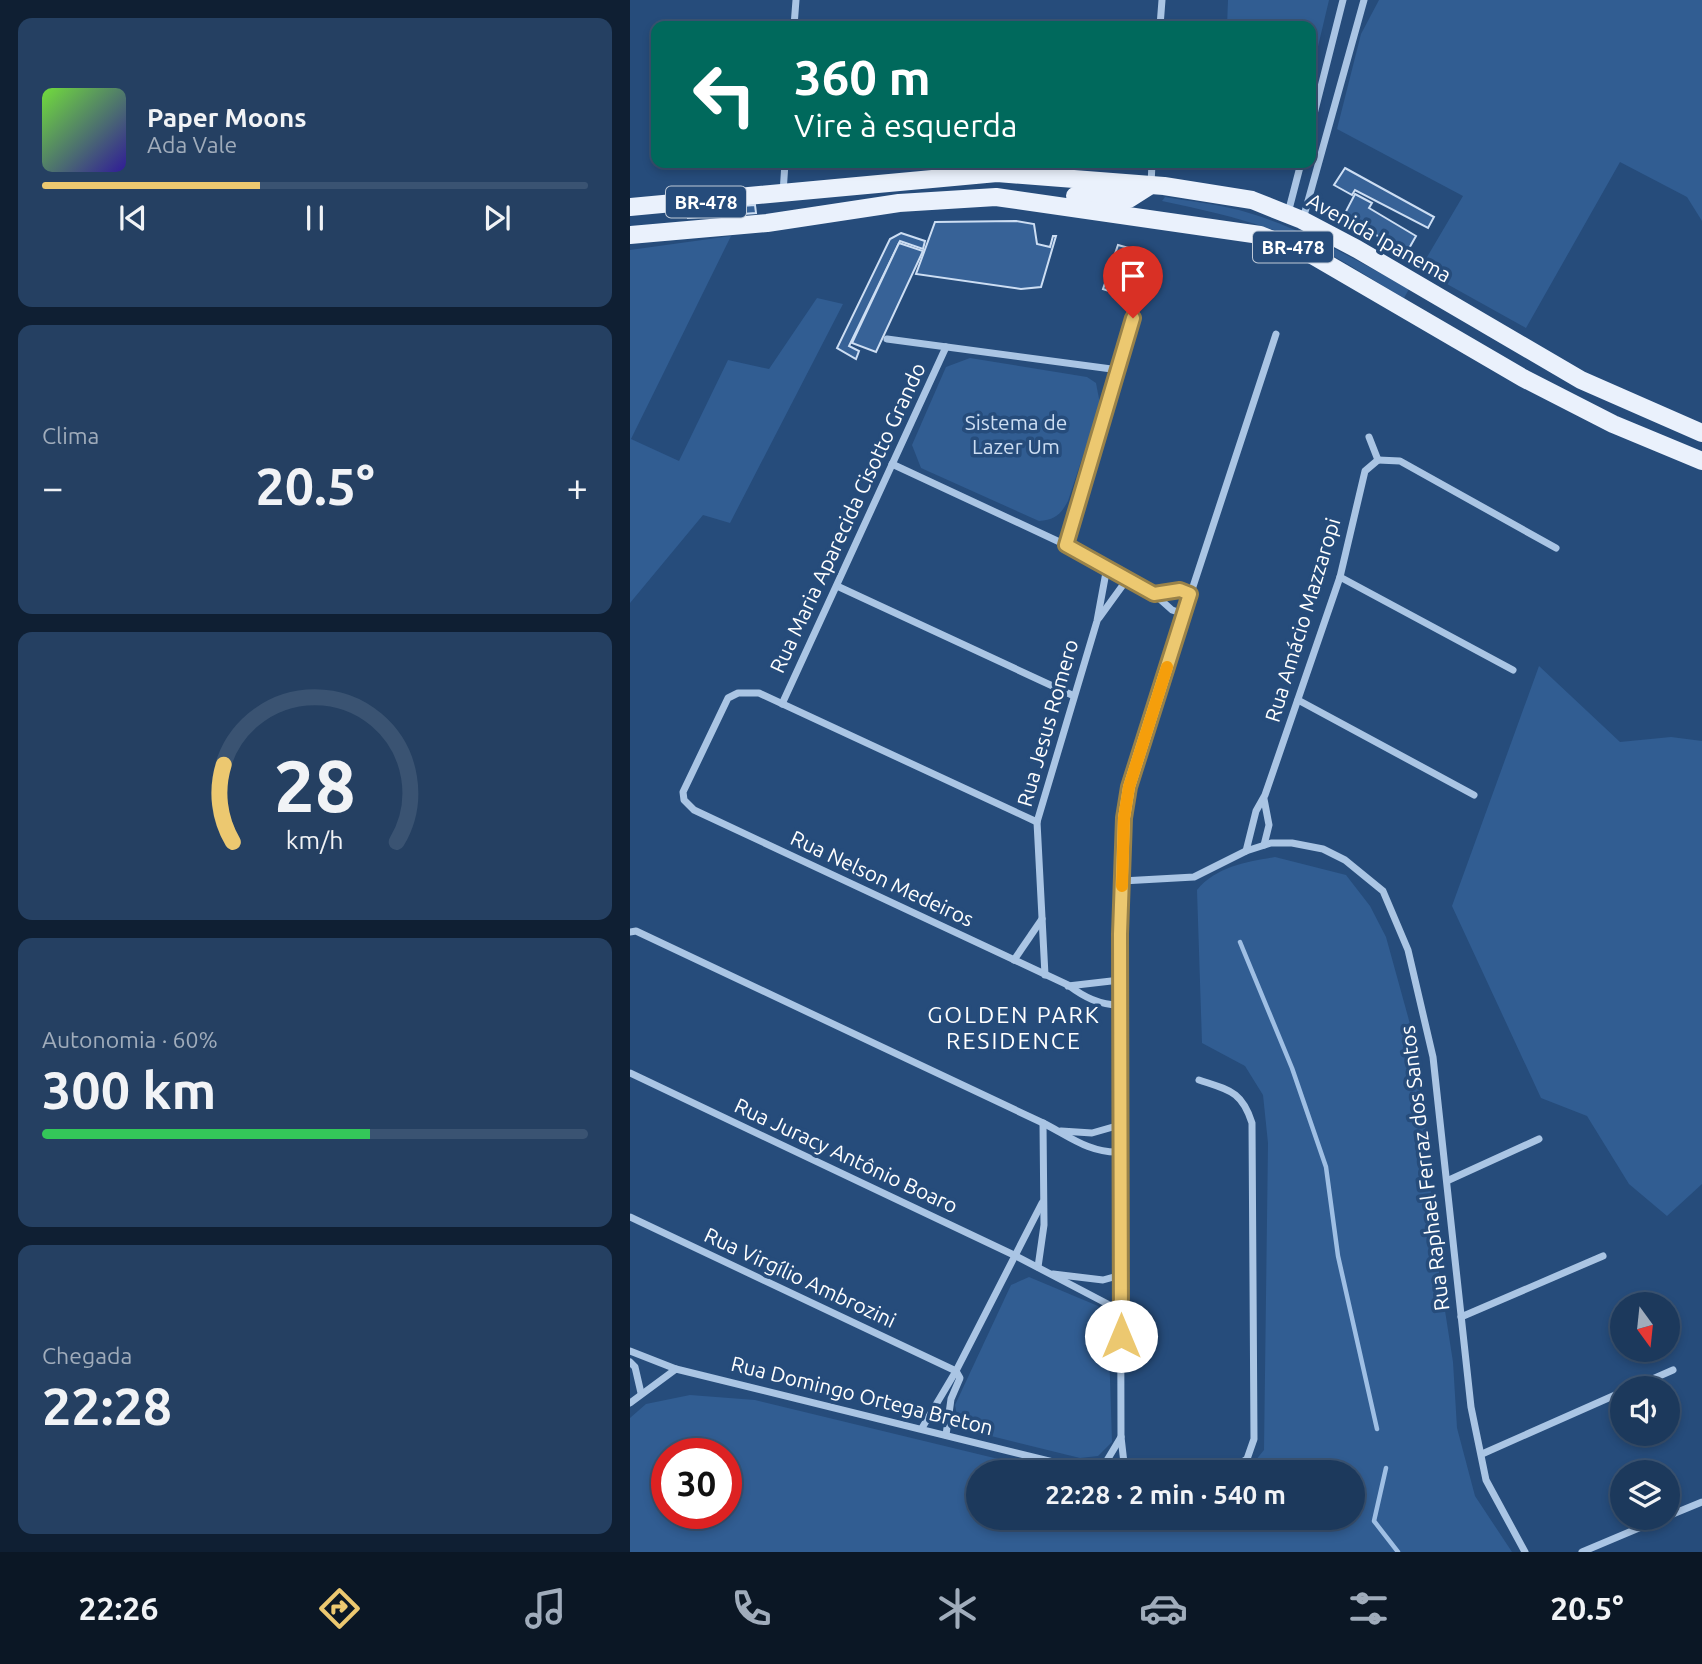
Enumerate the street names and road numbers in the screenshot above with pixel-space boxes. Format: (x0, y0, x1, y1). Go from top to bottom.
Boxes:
road number: BR-478 (666, 186, 746, 218)
street label: Avenida Ipanema (1303, 188, 1456, 287)
road number: BR-478 (1253, 232, 1333, 262)
street label: Rua Maria Aparecida Cisotto Grando (764, 359, 930, 677)
street label: Rua Amácio Mazzaropi (1260, 515, 1345, 725)
street label: Rua Jesus Romero (1012, 636, 1082, 809)
street label: Rua Nelson Medeiros (787, 825, 978, 931)
street label: Rua Raphael Ferraz dos Santos (1395, 1024, 1453, 1312)
street label: Rua Juracy Antônio Boaro (731, 1093, 962, 1217)
street label: Rua Virgílio Ambrozini (701, 1222, 900, 1332)
street label: Rua Domingo Ortega Breton (729, 1351, 996, 1439)

